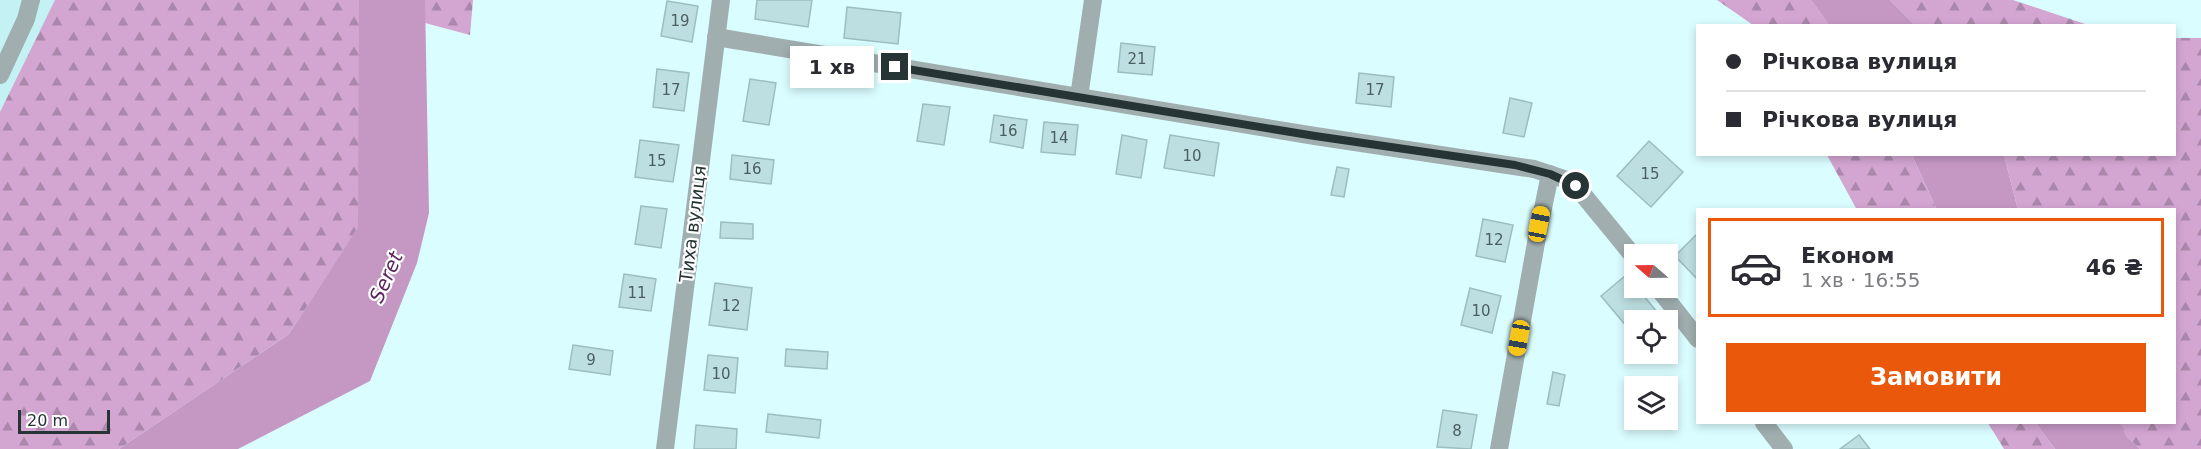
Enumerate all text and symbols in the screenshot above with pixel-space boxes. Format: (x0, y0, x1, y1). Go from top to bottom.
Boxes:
house number: 19 (670, 12, 690, 30)
callout: 1 хв (790, 46, 874, 88)
text: Річкова вулиця (1762, 49, 1957, 74)
house number: 21 (1127, 50, 1147, 68)
route end (881, 53, 908, 80)
text: 1 хв (809, 55, 855, 79)
house number: 17 (661, 81, 681, 99)
house number: 17 (1365, 81, 1385, 99)
text: Річкова вулиця (1762, 107, 1957, 132)
house number: 16 (998, 122, 1018, 140)
house number: 14 (1049, 129, 1069, 147)
house number: 10 (1182, 147, 1202, 165)
house number: 15 (647, 152, 667, 170)
house number: 16 (742, 160, 762, 178)
street label: Тиха вулиця (675, 164, 710, 285)
house number: 15 (1640, 165, 1660, 183)
route start (1562, 172, 1589, 199)
car (1527, 205, 1551, 243)
house number: 12 (1484, 231, 1504, 249)
icon: car (1729, 241, 1783, 295)
text: Економ (1801, 243, 1894, 268)
north arrow (1624, 244, 1678, 298)
map controls (1624, 244, 1678, 430)
water label: Seret (364, 247, 408, 306)
text: 46 ₴ (2086, 255, 2143, 280)
text: 1 хв · 16:55 (1801, 268, 1920, 292)
house number: 11 (627, 284, 647, 302)
house number: 12 (721, 297, 741, 315)
house number: 10 (1471, 302, 1491, 320)
button: locate (1624, 310, 1678, 364)
car (1507, 319, 1531, 357)
button: Замовити (1726, 343, 2146, 412)
house number: 9 (586, 351, 596, 369)
house number: 10 (711, 365, 731, 383)
button: layers (1624, 376, 1678, 430)
scale bar (18, 407, 110, 434)
text: 20 m (27, 411, 68, 430)
house number: 8 (1452, 422, 1462, 440)

